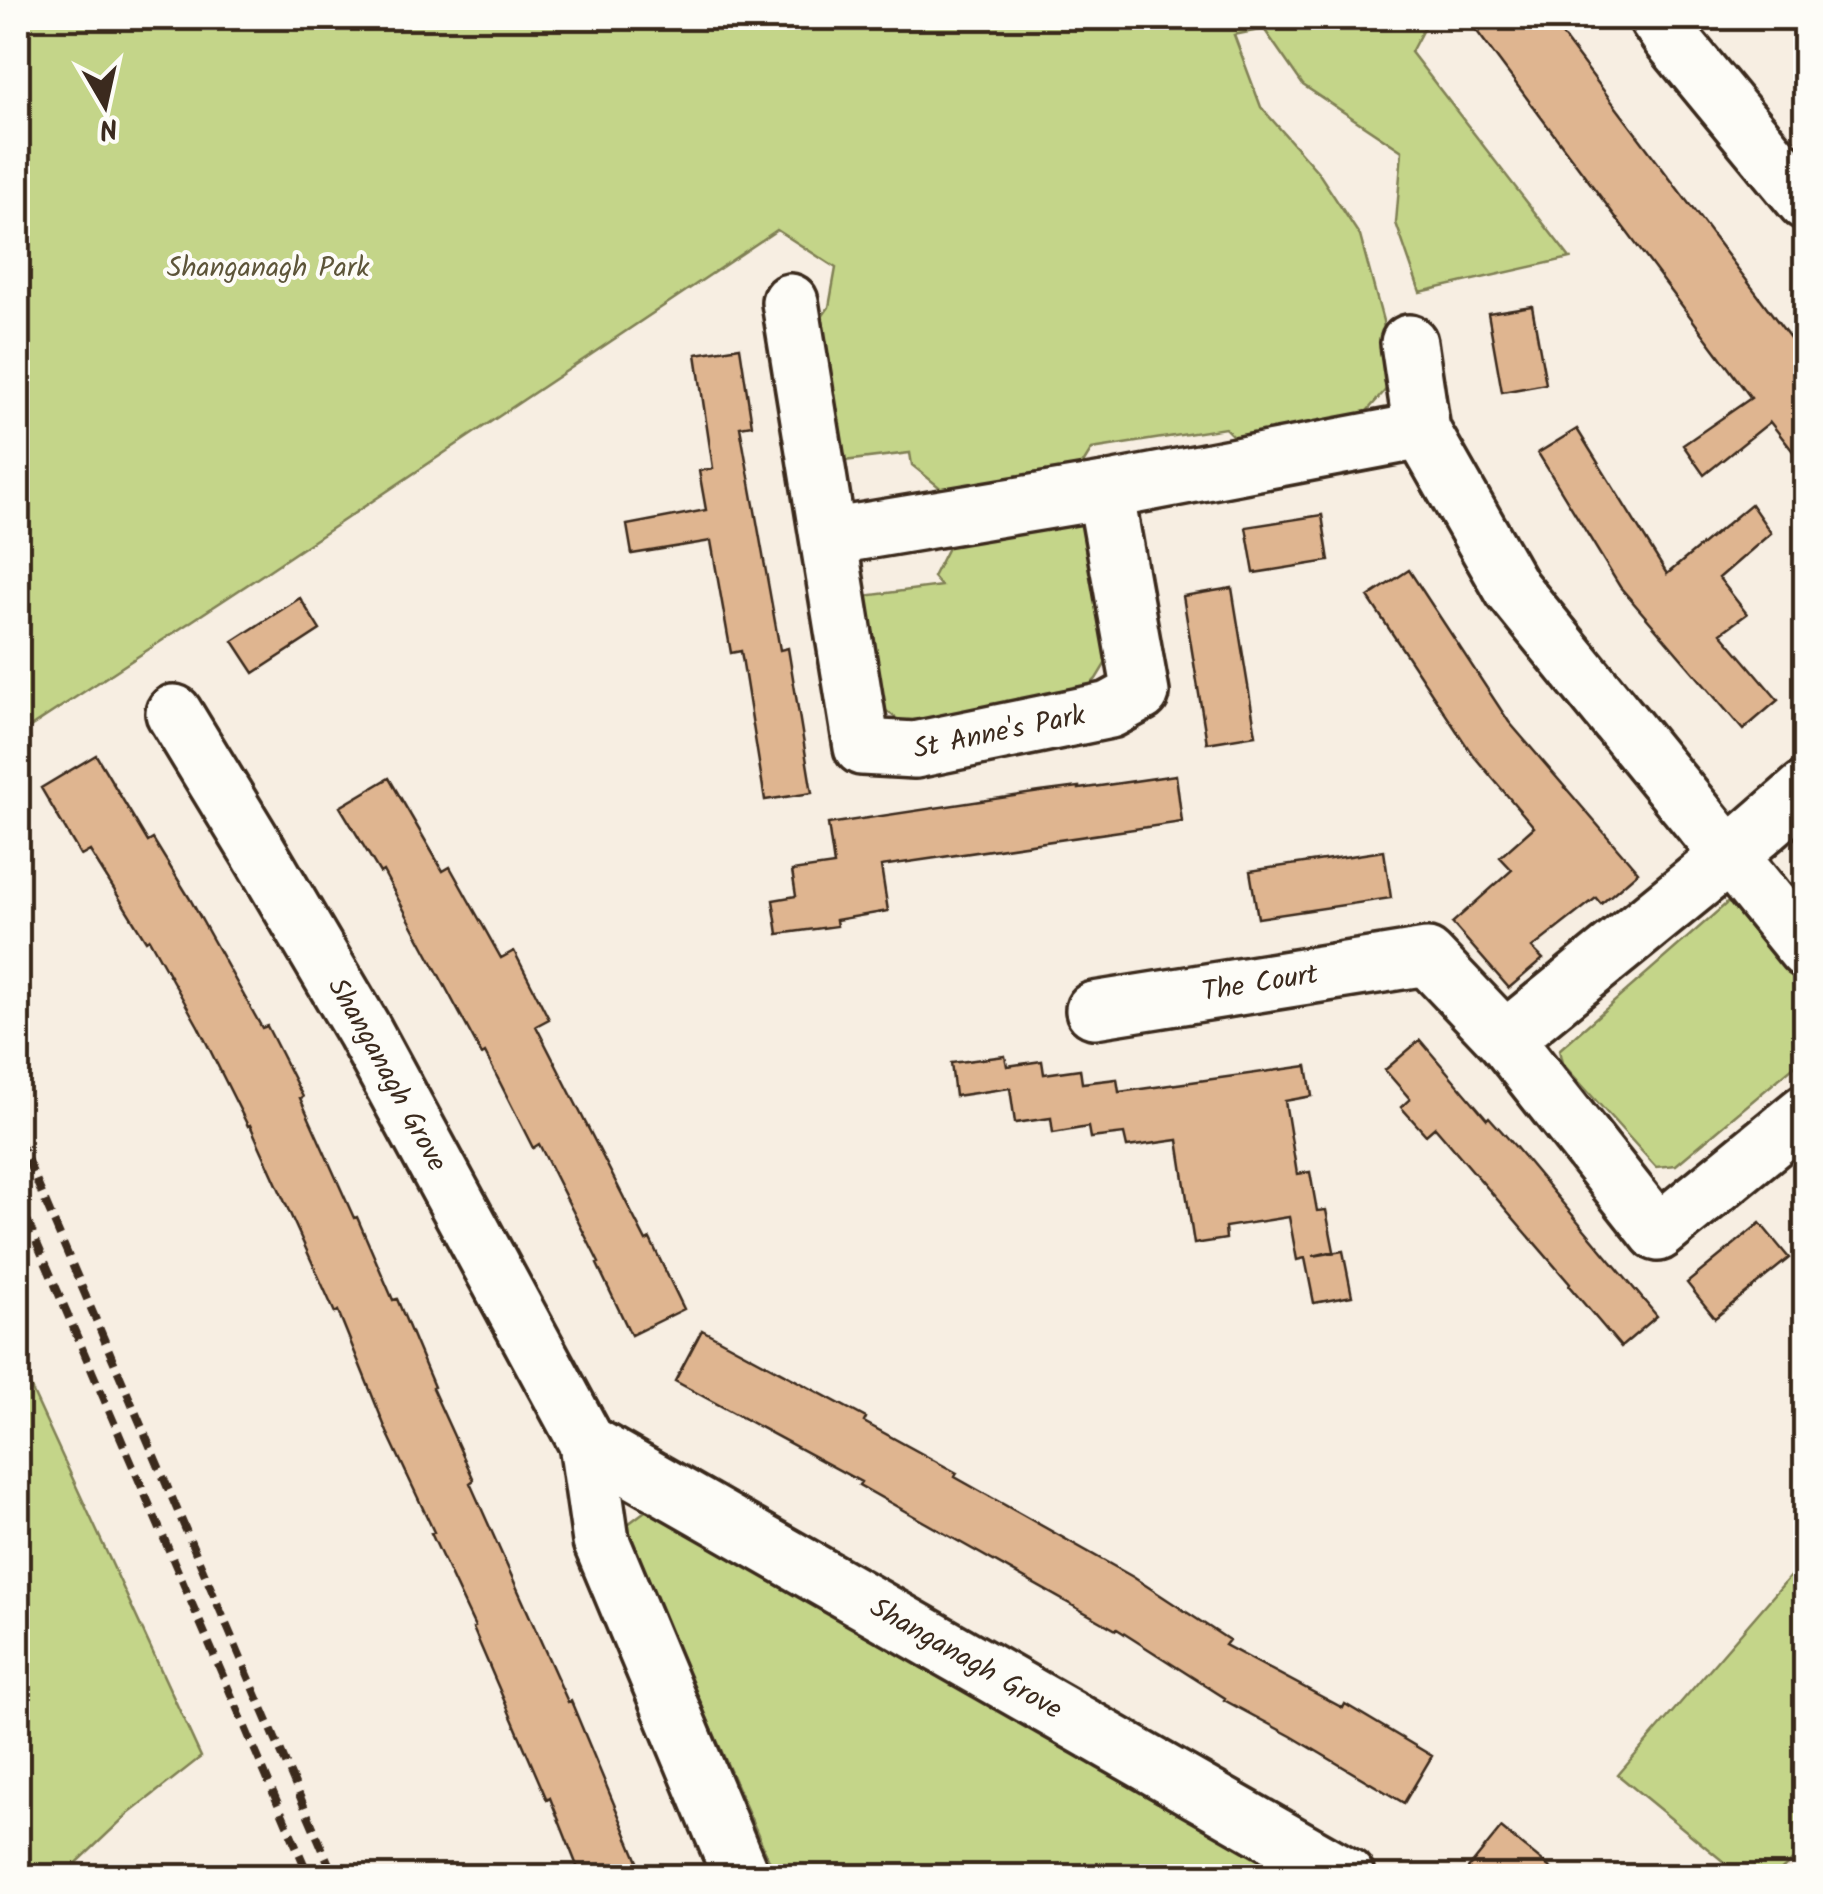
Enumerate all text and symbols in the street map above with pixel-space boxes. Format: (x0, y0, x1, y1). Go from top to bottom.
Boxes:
north arrow (55, 55, 155, 155)
text: N (96, 104, 121, 151)
park label: Shanganagh Park (167, 246, 370, 291)
street label: St Anne's Park (909, 693, 1090, 772)
street label: The Court (1199, 952, 1322, 1015)
street label: Shanganagh Grove (315, 969, 459, 1180)
street label: Shanganagh Grove (861, 1586, 1071, 1732)

